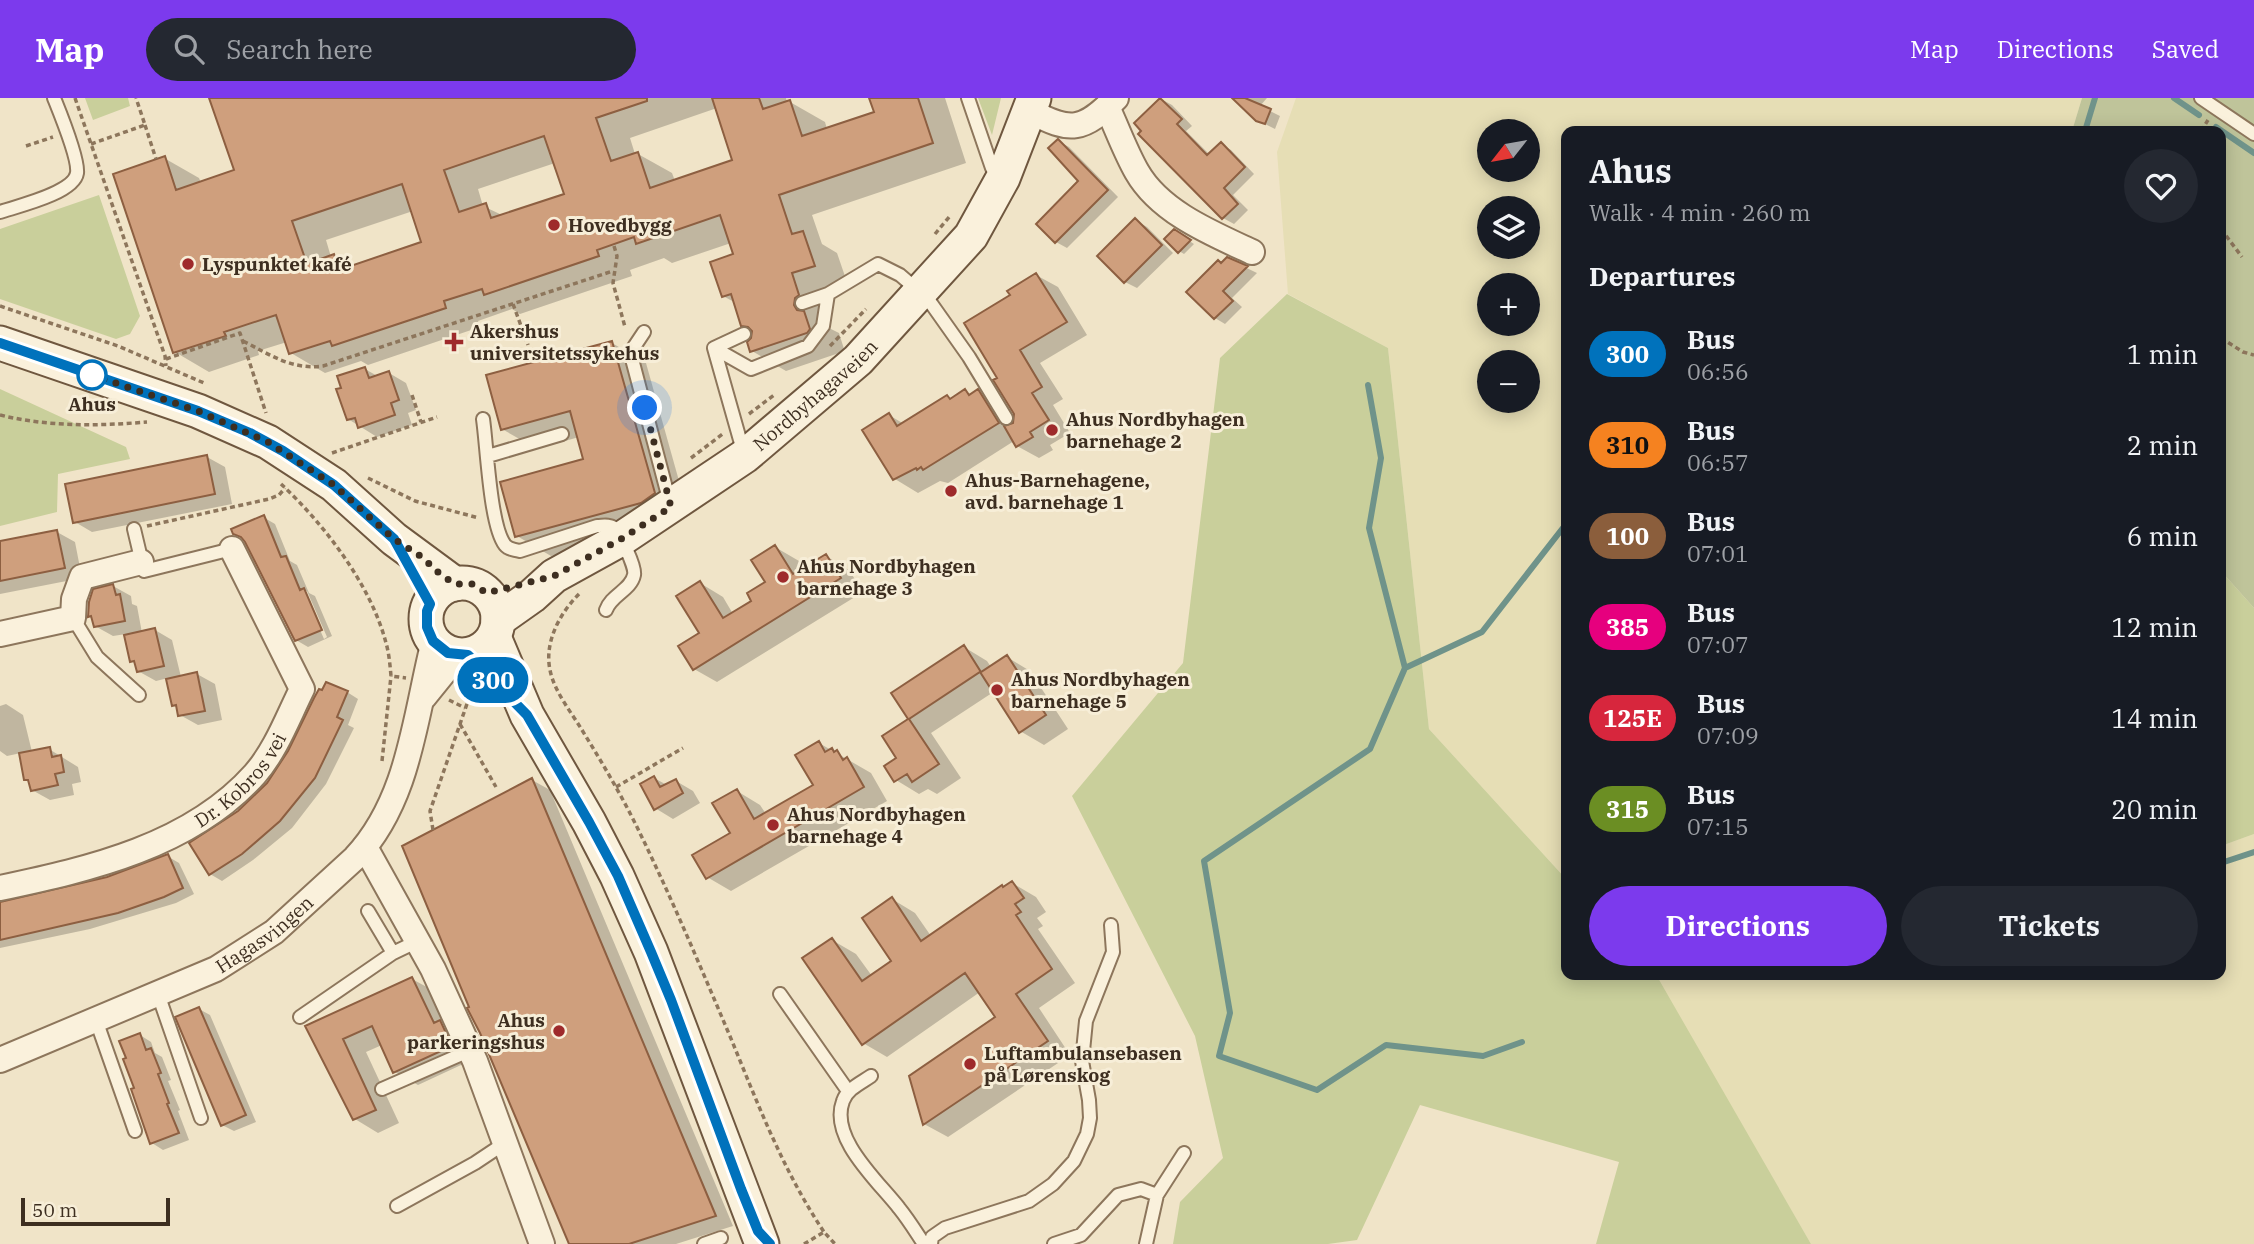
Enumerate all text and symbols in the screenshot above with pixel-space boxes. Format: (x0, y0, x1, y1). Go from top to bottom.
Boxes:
search box (146, 18, 636, 81)
text: Map (35, 28, 104, 71)
icon: search (170, 30, 208, 68)
text: Search here (226, 32, 373, 66)
text: Map (1910, 33, 1959, 65)
text: Directions (1997, 33, 2114, 65)
text: Saved (2152, 33, 2219, 65)
north arrow (1477, 119, 1540, 182)
map controls (1477, 119, 1540, 413)
text: Ahus (1589, 149, 1672, 192)
button: heart (2124, 149, 2198, 223)
button: layers (1477, 196, 1540, 259)
text: Walk · 4 min · 260 m (1589, 197, 1811, 227)
place label: Hovedbygg (568, 213, 672, 237)
marker: Hovedbygg (546, 217, 562, 233)
place label: Lyspunktet kafé (202, 252, 352, 276)
marker: Lyspunktet kafé (180, 256, 196, 272)
text: Departures (1589, 259, 1735, 293)
button: + (1477, 273, 1540, 336)
place label: Akershus universitetssykehus (470, 319, 659, 365)
text: Bus (1687, 322, 1735, 356)
marker: Akershus universitetssykehus (444, 332, 464, 352)
street label: Nordbyhagaveien (748, 334, 883, 456)
text: 1 min (2127, 337, 2198, 371)
text: 300 (1606, 338, 1649, 370)
button: − (1477, 350, 1540, 413)
text: 06:56 (1687, 356, 1749, 386)
marker: Ahus (77, 360, 107, 390)
your location (627, 390, 662, 425)
place label: Ahus (68, 392, 116, 416)
place label: Ahus Nordbyhagen barnehage 2 (1066, 407, 1245, 453)
text: Bus (1687, 413, 1735, 447)
marker: Ahus Nordbyhagen barnehage 2 (1044, 422, 1060, 438)
text: 2 min (2127, 428, 2198, 462)
text: 310 (1606, 429, 1649, 461)
text: 06:57 (1687, 447, 1749, 477)
place label: Ahus-Barnehagene, avd. barnehage 1 (965, 468, 1150, 514)
marker: Ahus-Barnehagene, avd. barnehage 1 (943, 483, 959, 499)
text: Bus (1687, 504, 1735, 538)
text: 6 min (2127, 519, 2198, 553)
text: 100 (1606, 520, 1649, 552)
text: 07:01 (1687, 538, 1749, 568)
place label: Ahus Nordbyhagen barnehage 3 (797, 554, 976, 600)
marker: Ahus Nordbyhagen barnehage 3 (775, 569, 791, 585)
text: Bus (1687, 595, 1735, 629)
text: 12 min (2111, 610, 2198, 644)
text: 385 (1606, 611, 1649, 643)
text: 07:07 (1687, 629, 1749, 659)
line badge: 300 (453, 657, 533, 703)
text: 300 (471, 664, 515, 696)
place label: Ahus Nordbyhagen barnehage 5 (1011, 667, 1190, 713)
marker: Ahus Nordbyhagen barnehage 5 (989, 682, 1005, 698)
text: Bus (1697, 686, 1745, 720)
text: 14 min (2111, 701, 2198, 735)
text: 125E (1603, 702, 1662, 734)
text: 07:09 (1697, 720, 1759, 750)
street label: Dr. Kobros vei (190, 729, 291, 832)
text: Bus (1687, 777, 1735, 811)
text: 20 min (2111, 792, 2198, 826)
text: 315 (1606, 793, 1649, 825)
place label: Ahus Nordbyhagen barnehage 4 (787, 802, 966, 848)
text: 07:15 (1687, 811, 1749, 841)
marker: Ahus Nordbyhagen barnehage 4 (765, 817, 781, 833)
button: Directions (1589, 886, 1887, 966)
button: Tickets (1901, 886, 2198, 966)
street label: Hagasvingen (211, 890, 318, 978)
place label: Ahus parkeringshus (407, 1008, 545, 1054)
marker: Ahus parkeringshus (551, 1023, 567, 1039)
place label: Luftambulansebasen på Lørenskog (984, 1041, 1182, 1087)
marker: Luftambulansebasen på Lørenskog (962, 1056, 978, 1072)
scale bar (21, 1195, 170, 1227)
text: 50 m (32, 1198, 77, 1222)

